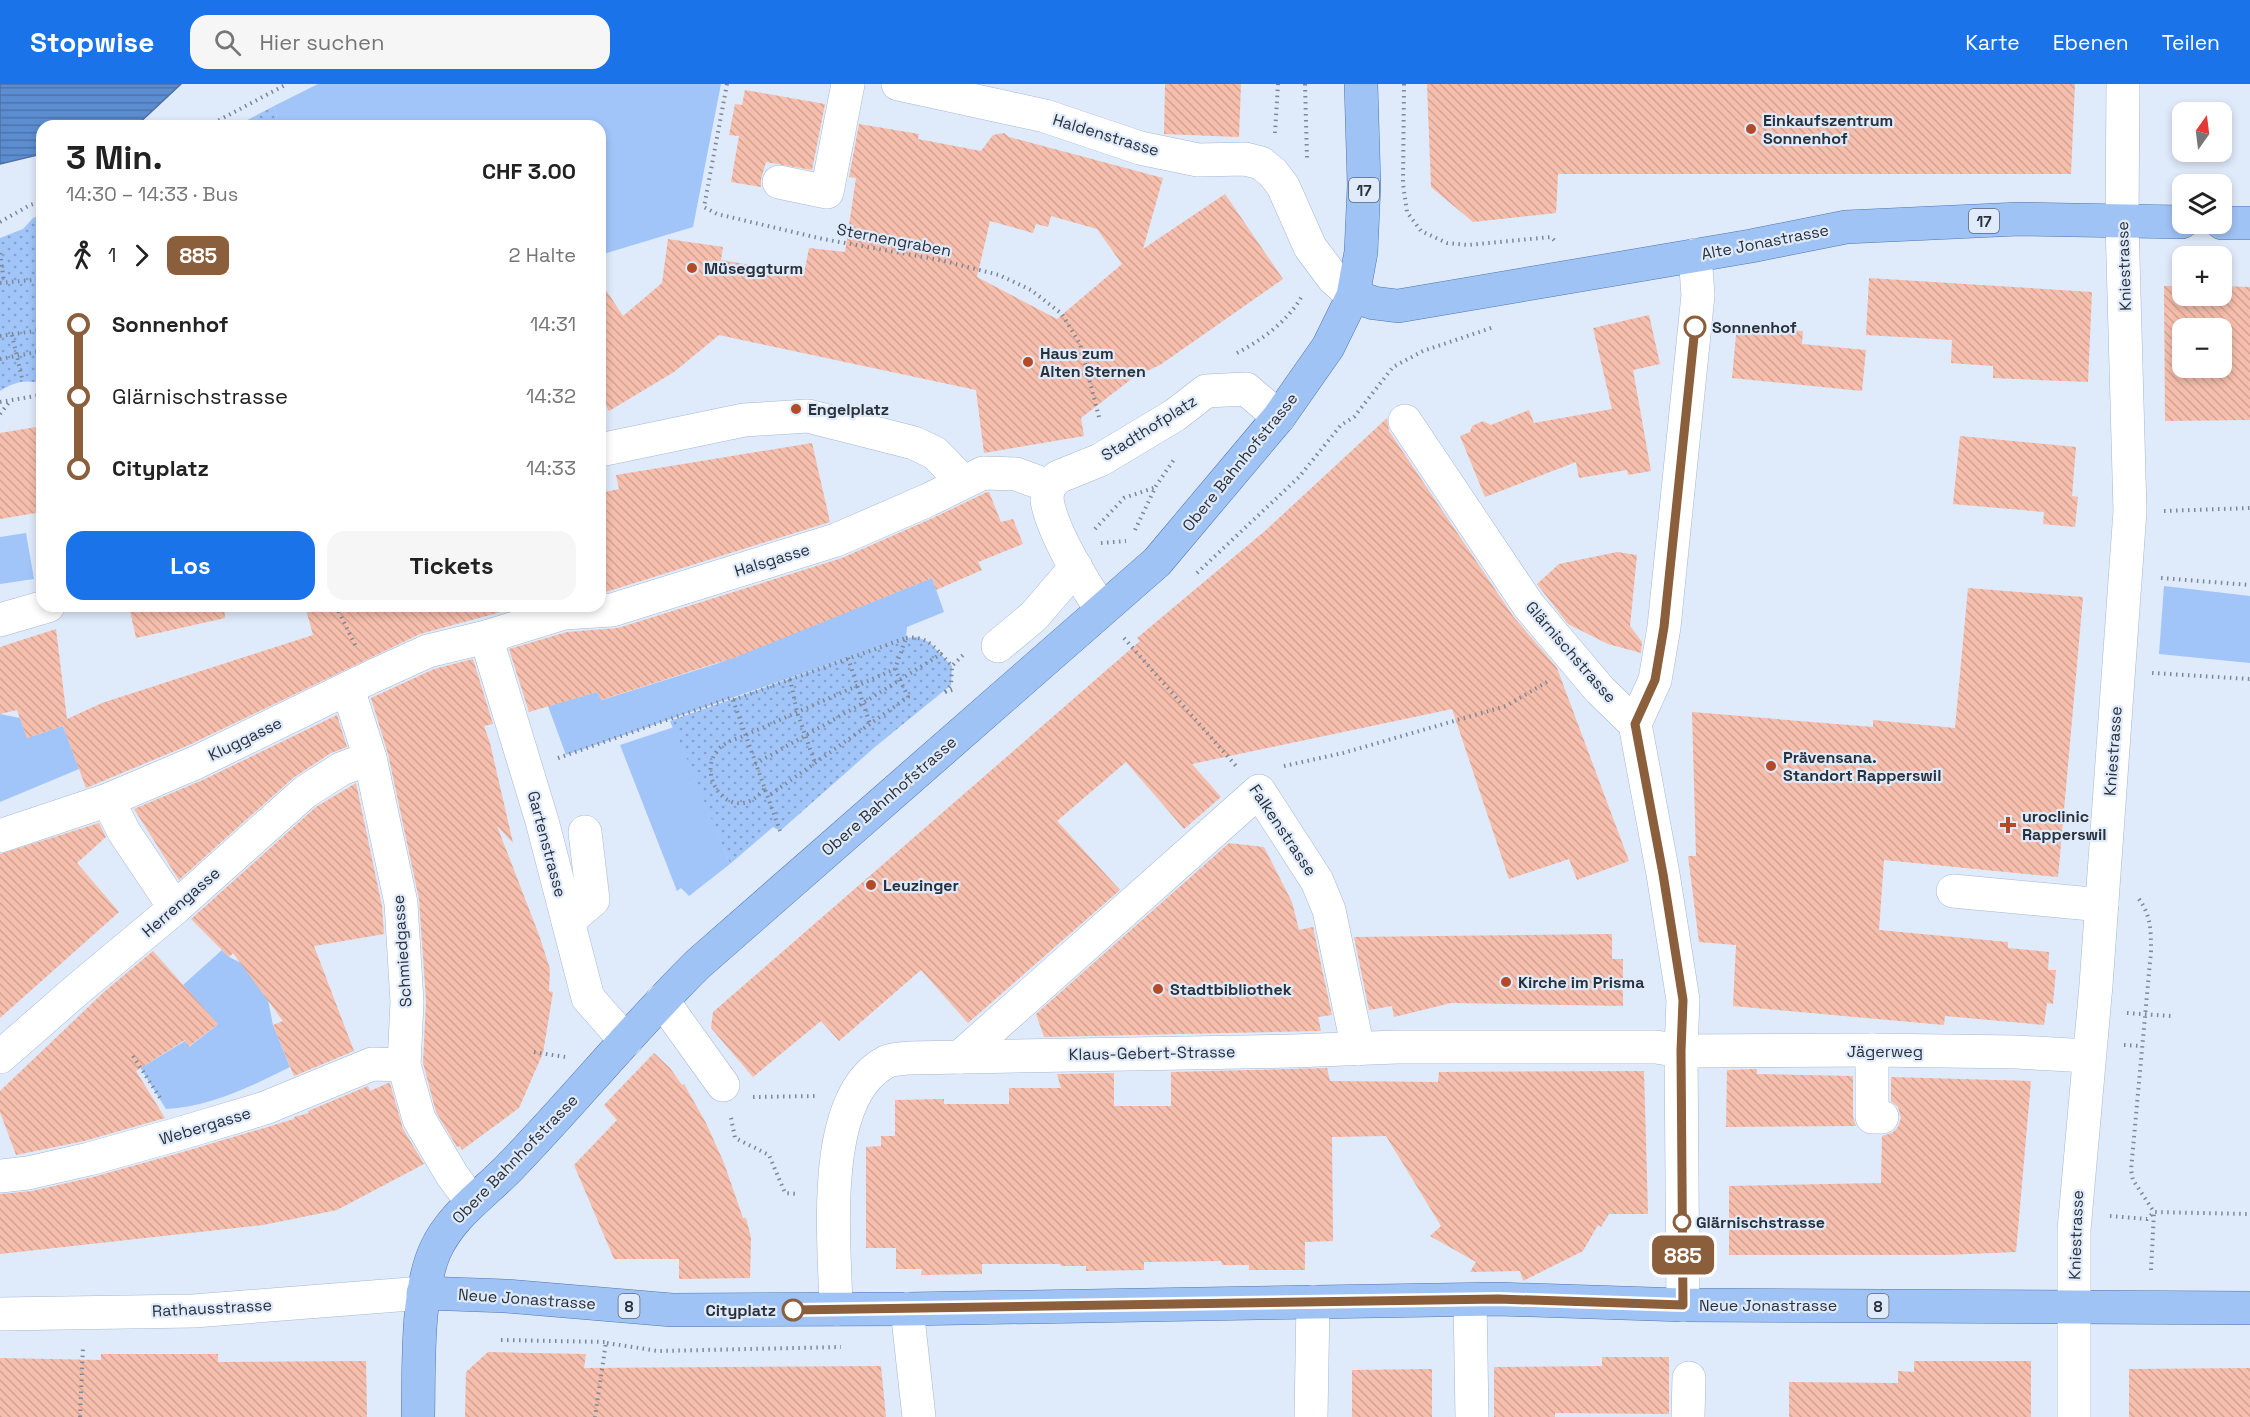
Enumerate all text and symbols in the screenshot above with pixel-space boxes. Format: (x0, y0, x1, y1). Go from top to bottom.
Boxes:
search box (190, 15, 610, 69)
text: Stopwise (30, 24, 154, 60)
icon: search (211, 26, 244, 59)
text: Hier suchen (259, 28, 384, 56)
text: Karte (1965, 29, 2020, 56)
text: Ebenen (2053, 29, 2129, 56)
text: Teilen (2162, 29, 2220, 56)
north arrow (2172, 102, 2232, 162)
map controls (2172, 102, 2232, 378)
street label: Haldenstrasse (1050, 109, 1162, 161)
place label: Einkaufszentrum Sonnenhof (1763, 110, 1893, 149)
marker: Einkaufszentrum Sonnenhof (1744, 122, 1758, 136)
text: 3 Min. (66, 137, 163, 179)
text: CHF 3.00 (482, 157, 576, 185)
button: layers (2172, 174, 2232, 234)
road number: 17 (1349, 178, 1379, 202)
text: 14:30 – 14:33 · Bus (66, 181, 238, 207)
road number: 17 (1969, 209, 1999, 233)
street label: Sternengraben (835, 219, 953, 261)
street label: Alte Jonastrasse (1699, 219, 1831, 265)
street label: Kniestrasse (2112, 221, 2136, 311)
icon: walk (66, 239, 99, 272)
icon: forward (125, 239, 158, 272)
text: 1 (108, 242, 116, 268)
text: 885 (179, 242, 217, 269)
text: 2 Halte (509, 242, 576, 268)
button: + (2172, 246, 2232, 306)
place label: Müseggturm (704, 258, 803, 279)
marker: Müseggturm (685, 261, 699, 275)
text: Sonnenhof (112, 310, 228, 338)
text: 14:31 (530, 311, 576, 337)
marker: Sonnenhof (1684, 316, 1706, 338)
place label: Sonnenhof (1712, 317, 1797, 338)
button: − (2172, 318, 2232, 378)
place label: Haus zum Alten Sternen (1040, 343, 1146, 382)
marker: Haus zum Alten Sternen (1021, 355, 1035, 369)
text: Glärnischstrasse (112, 382, 288, 410)
text: 14:32 (526, 383, 576, 409)
street label: Obere Bahnhofstrasse (1178, 388, 1302, 536)
street label: Stadthofplatz (1097, 390, 1201, 466)
place label: Engelplatz (808, 399, 889, 420)
marker: Engelplatz (789, 402, 803, 416)
text: Cityplatz (112, 454, 209, 482)
text: 14:33 (526, 455, 576, 481)
button: Los (66, 531, 315, 600)
button: Tickets (327, 531, 576, 600)
street label: Halsgasse (732, 539, 812, 581)
street label: Glärnischstrasse (1521, 597, 1621, 707)
street label: Kniestrasse (2099, 705, 2127, 797)
street label: Kluggasse (205, 712, 285, 766)
street label: Obere Bahnhofstrasse (817, 732, 961, 860)
place label: Prävensana. Standort Rapperswil (1783, 747, 1941, 786)
marker: Prävensana. Standort Rapperswil (1764, 759, 1778, 773)
street label: Falkenstrasse (1245, 780, 1321, 880)
street label: Gartenstrasse (523, 789, 571, 899)
place label: uroclinic Rapperswil (2022, 806, 2107, 845)
marker: uroclinic Rapperswil (1999, 816, 2017, 834)
street label: Herrengasse (138, 862, 224, 942)
place label: Leuzinger (883, 875, 959, 896)
marker: Leuzinger (864, 878, 878, 892)
street label: Schmiedgasse (388, 894, 416, 1008)
place label: Kirche im Prisma (1518, 972, 1644, 993)
marker: Kirche im Prisma (1499, 975, 1513, 989)
place label: Stadtbibliothek (1170, 979, 1292, 1000)
marker: Stadtbibliothek (1151, 982, 1165, 996)
street label: Klaus-Gebert-Strasse (1068, 1041, 1236, 1065)
street label: Jägerweg (1847, 1041, 1923, 1062)
street label: Obere Bahnhofstrasse (448, 1090, 582, 1228)
street label: Webergasse (157, 1102, 253, 1150)
street label: Kniestrasse (2064, 1190, 2088, 1280)
place label: Glärnischstrasse (1696, 1212, 1825, 1233)
marker: Glärnischstrasse (1673, 1213, 1691, 1231)
line badge: 885 (1648, 1236, 1718, 1274)
text: 885 (1664, 1242, 1702, 1269)
street label: Neue Jonastrasse (457, 1284, 597, 1314)
street label: Rathausstrasse (152, 1294, 272, 1322)
road number: 8 (618, 1294, 640, 1318)
road number: 8 (1868, 1294, 1888, 1318)
street label: Neue Jonastrasse (1699, 1295, 1837, 1316)
marker: Cityplatz (782, 1299, 804, 1321)
place label: Cityplatz (706, 1300, 776, 1321)

